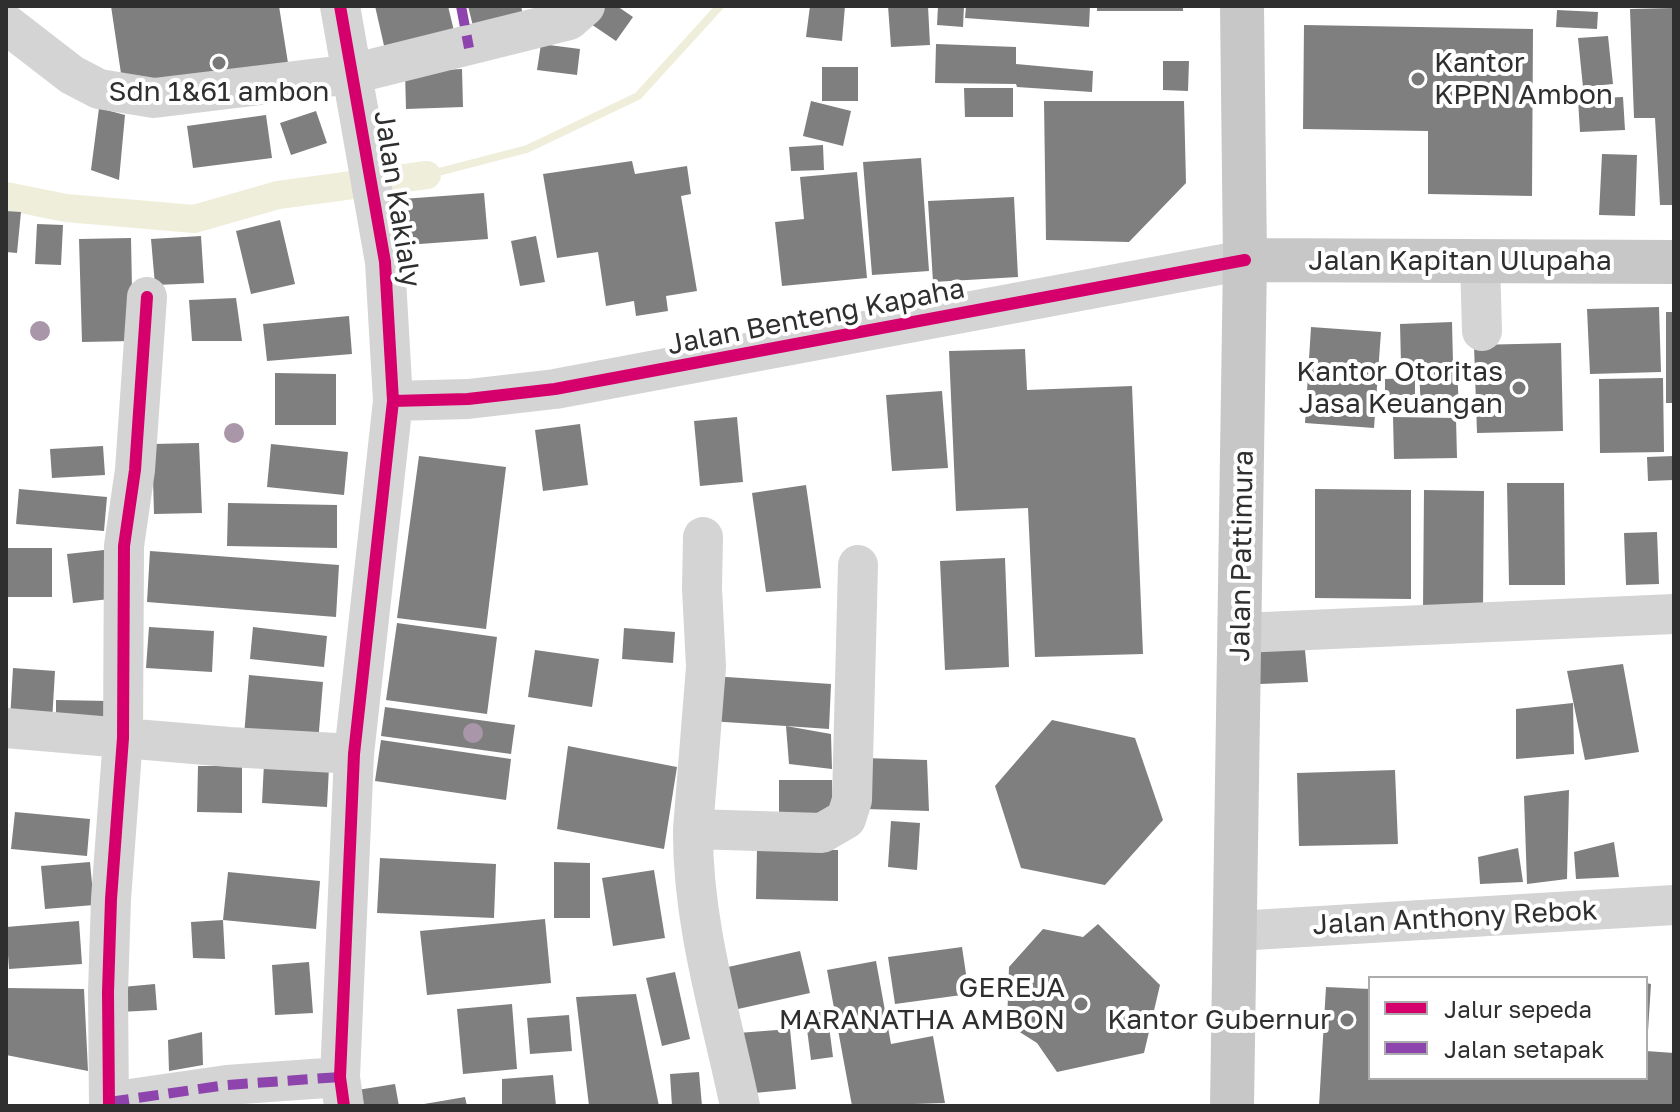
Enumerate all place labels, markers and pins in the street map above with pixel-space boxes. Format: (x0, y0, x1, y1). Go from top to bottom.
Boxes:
place label: Kantor KPPN Ambon (1434, 46, 1613, 112)
marker: Sdn 1&61 ambon (210, 54, 228, 72)
marker: Kantor KPPN Ambon (1409, 70, 1427, 88)
place label: Sdn 1&61 ambon (108, 75, 330, 109)
place label: Kantor Otoritas Jasa Keuangan (1296, 355, 1503, 421)
marker: Kantor Otoritas Jasa Keuangan (1510, 379, 1528, 397)
place label: GEREJA MARANATHA AMBON (779, 971, 1065, 1037)
marker: GEREJA MARANATHA AMBON (1072, 995, 1090, 1013)
place label: Kantor Gubernur (1107, 1003, 1331, 1037)
marker: Kantor Gubernur (1338, 1011, 1356, 1029)

